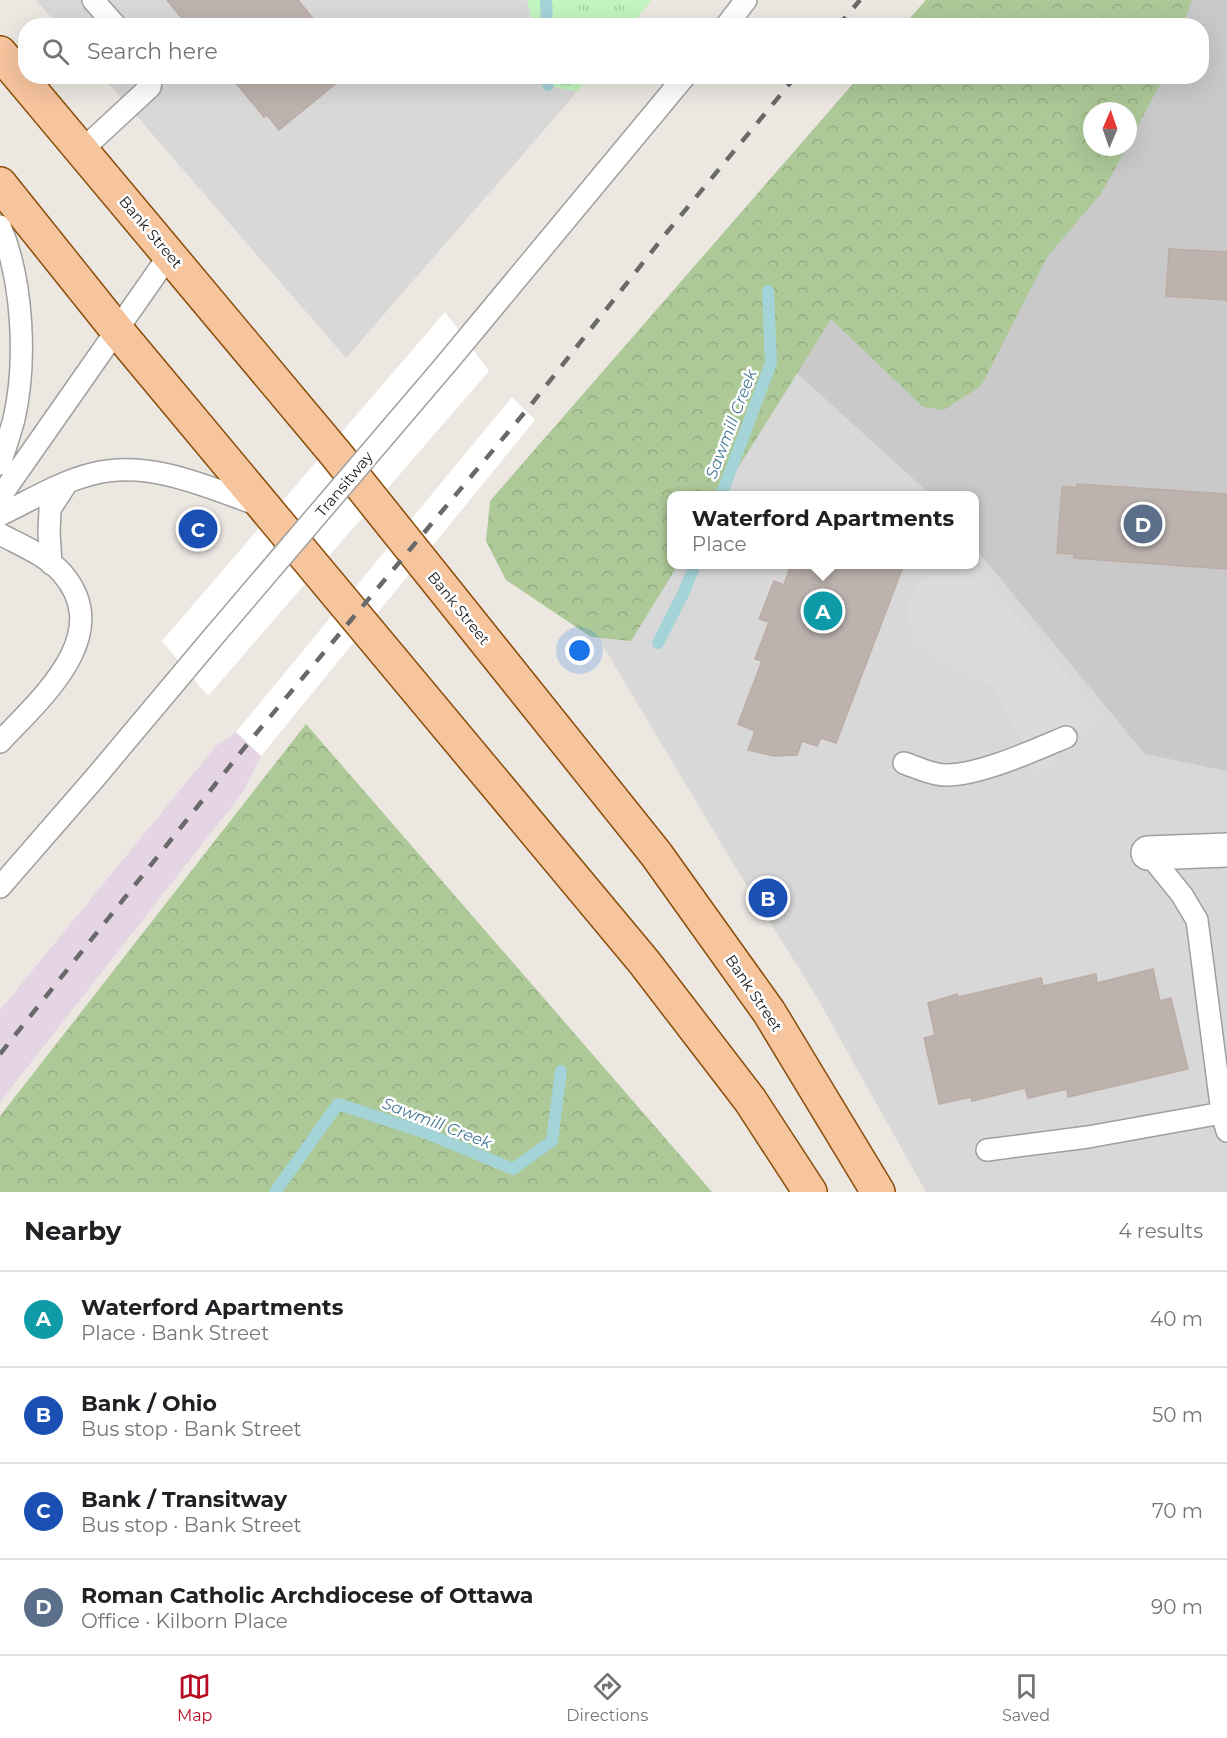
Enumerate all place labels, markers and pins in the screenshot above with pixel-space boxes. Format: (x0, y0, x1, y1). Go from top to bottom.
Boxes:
pin: D (1124, 502, 1162, 546)
pin: C (178, 506, 218, 552)
pin: A (804, 588, 842, 634)
pin: B (748, 876, 788, 920)

